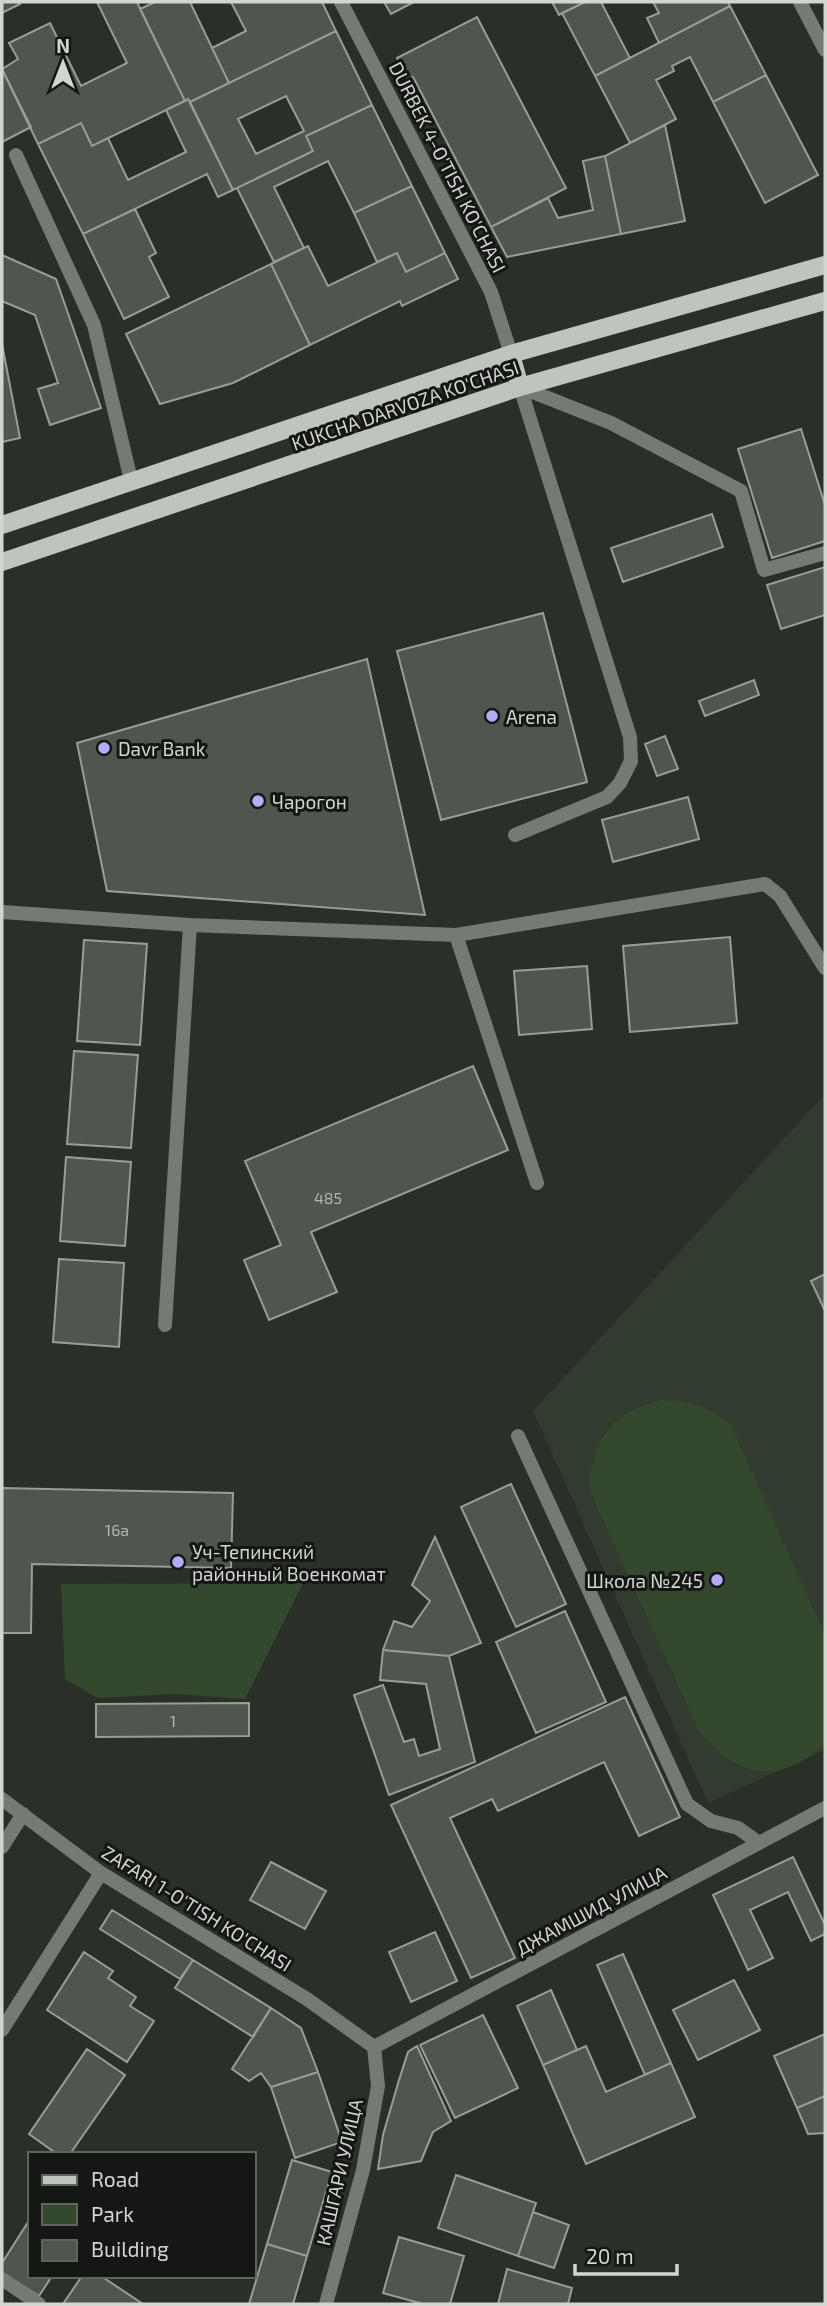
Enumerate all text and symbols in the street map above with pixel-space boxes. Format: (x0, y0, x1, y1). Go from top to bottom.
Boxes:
north arrow (28, 28, 98, 98)
text: N (56, 34, 70, 57)
street label: DURBEK 4-O'TISH KO'CHASI (385, 58, 511, 276)
street label: KUKCHA DARVOZA KO'CHASI (288, 355, 522, 455)
place label: Arena (506, 705, 557, 728)
marker: Arena (484, 708, 500, 724)
place label: Davr Bank (118, 737, 206, 760)
marker: Davr Bank (96, 740, 112, 756)
place label: Чарогон (272, 790, 347, 813)
marker: Чарогон (250, 793, 266, 809)
house number: 485 (314, 1188, 342, 1207)
house number: 16а (105, 1520, 129, 1539)
place label: Уч-Тепинский районный Военкомат (192, 1540, 386, 1585)
marker: Уч-Тепинский районный Военкомат (170, 1554, 186, 1570)
place label: Школа №245 (586, 1569, 703, 1592)
marker: Школа №245 (709, 1572, 725, 1588)
house number: 1 (170, 1711, 176, 1730)
street label: ZAFARI 1-O'TISH KO'CHASI (98, 1840, 296, 1976)
street label: ДЖАМШИД УЛИЦА (512, 1860, 670, 1959)
street label: КАШГАРИ УЛИЦА (311, 2096, 367, 2248)
legend (28, 2152, 256, 2278)
text: Road (91, 2166, 139, 2191)
text: Park (91, 2201, 134, 2226)
scale bar (575, 2232, 676, 2276)
text: Building (91, 2236, 169, 2261)
text: 20 m (586, 2243, 634, 2268)

